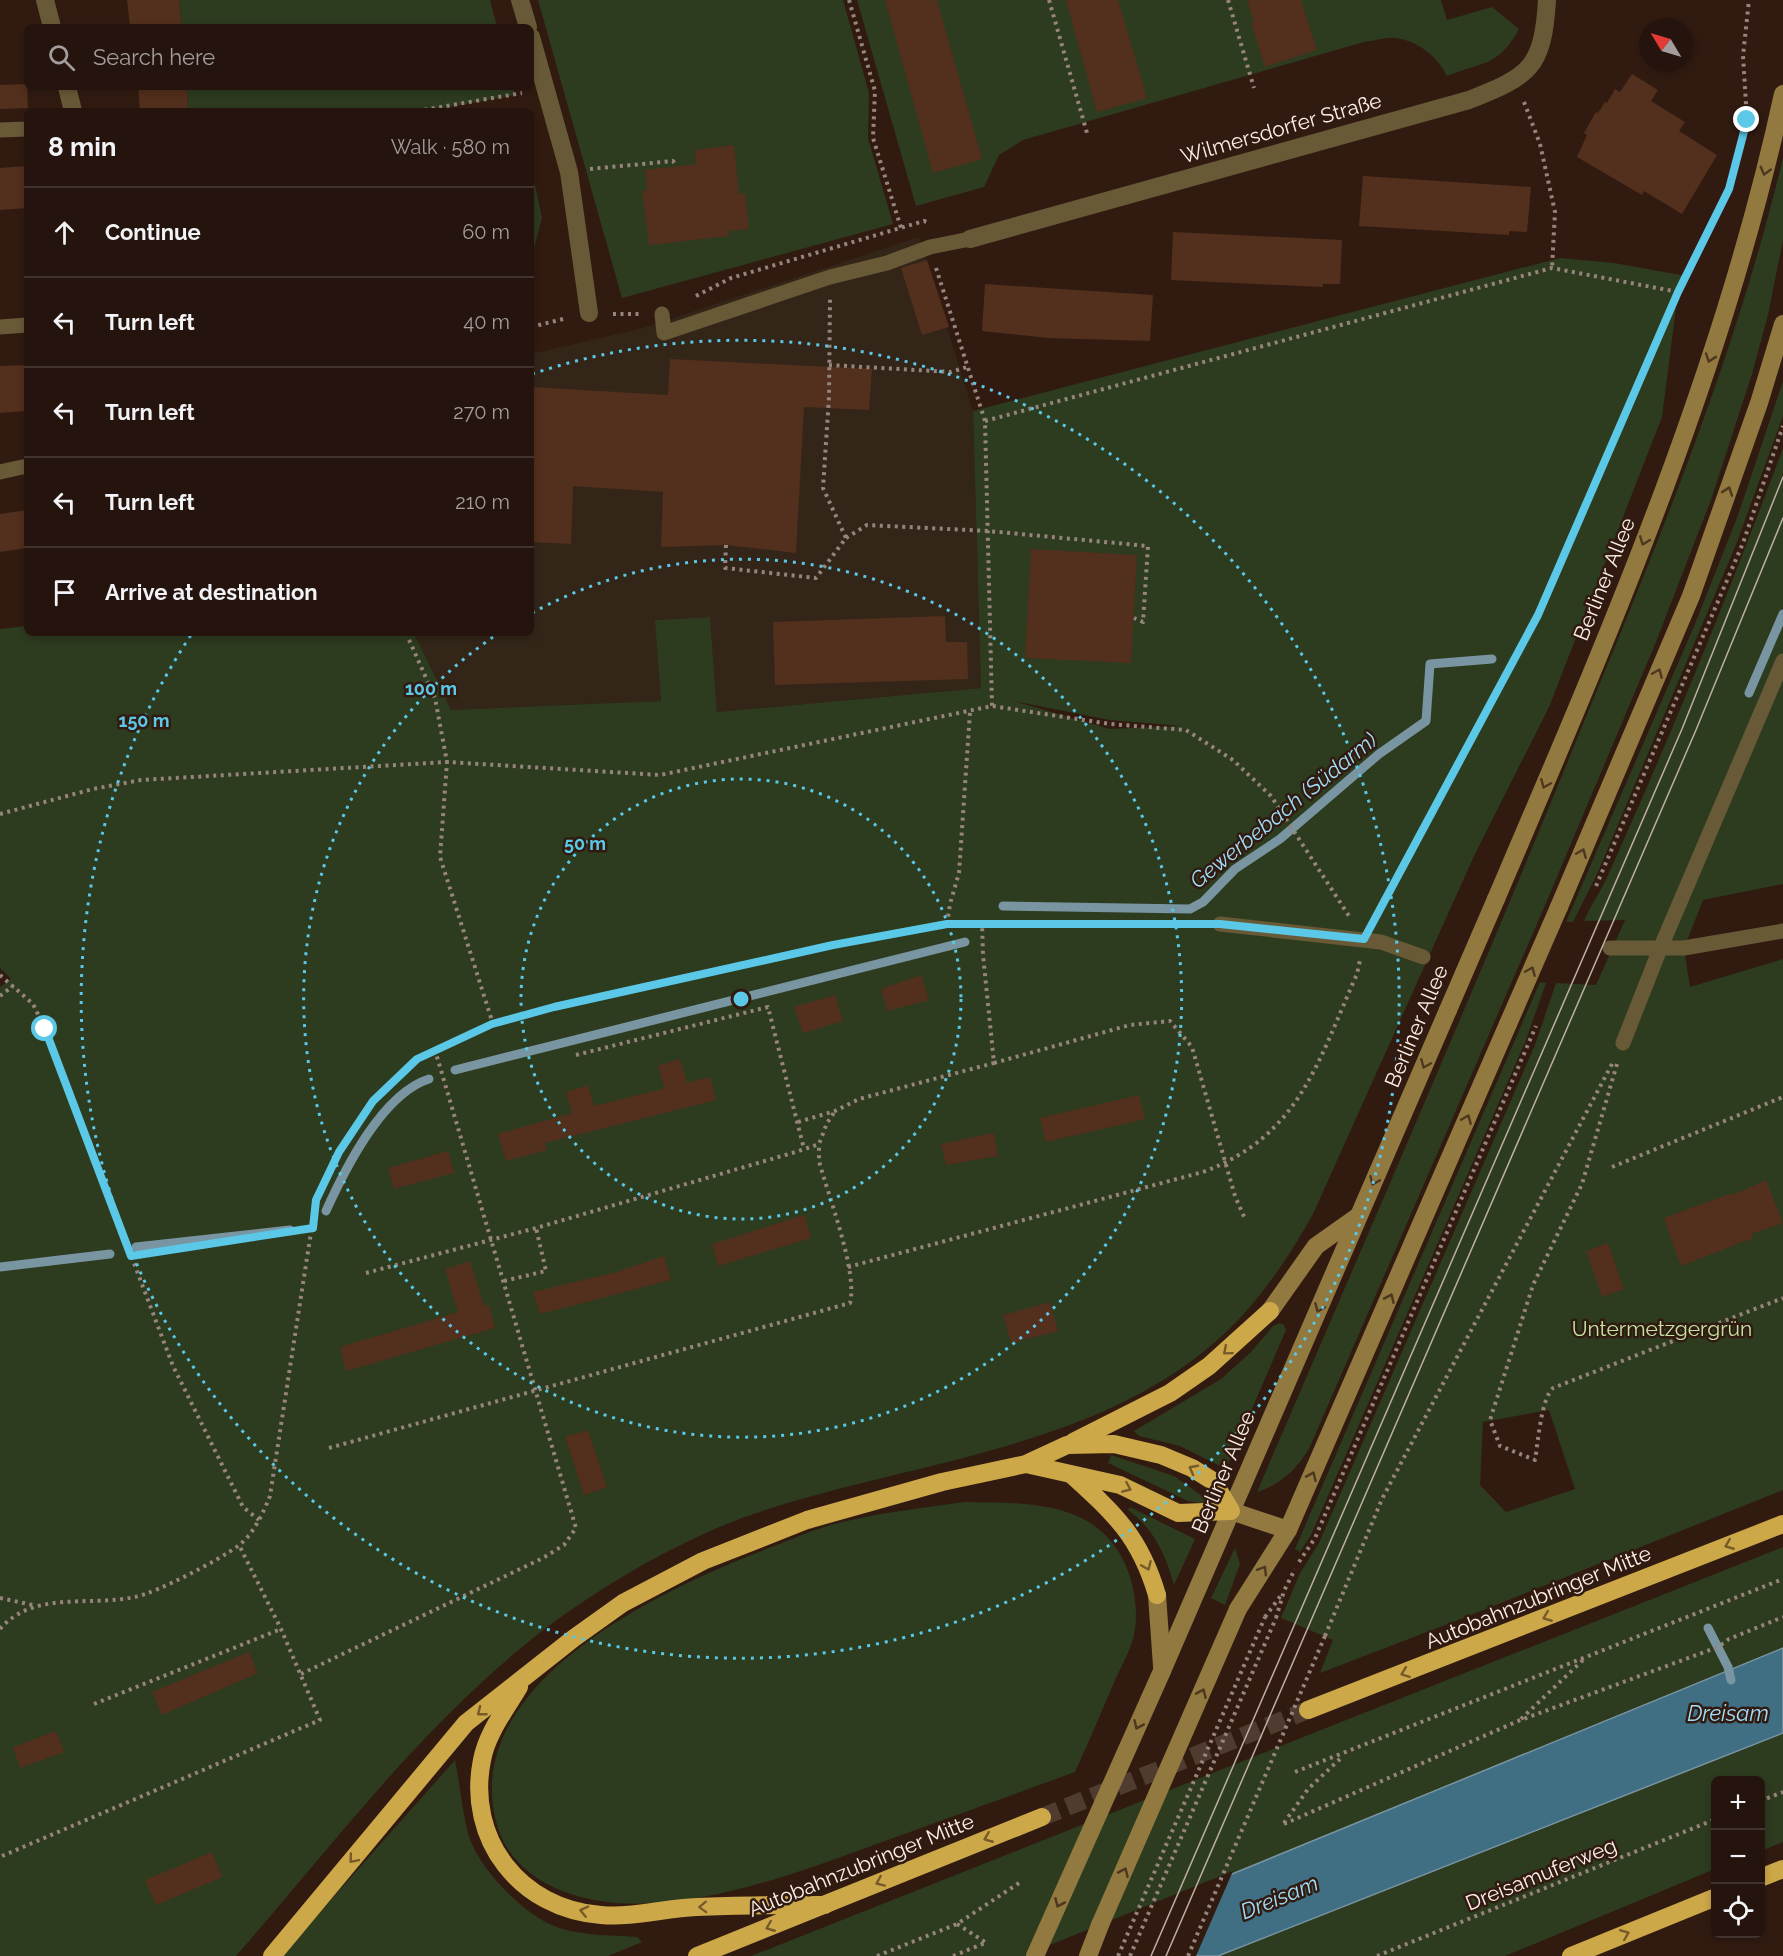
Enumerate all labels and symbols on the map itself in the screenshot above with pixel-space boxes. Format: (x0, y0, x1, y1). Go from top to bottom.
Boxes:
north arrow (1639, 18, 1693, 72)
street label: Wilmersdorfer Straße (1178, 87, 1384, 169)
route end (1733, 106, 1759, 132)
one-way arrow (1760, 165, 1772, 176)
one-way arrow (1705, 352, 1718, 363)
one-way arrow (1720, 486, 1733, 497)
street label: Berliner Allee (1568, 514, 1640, 644)
one-way arrow (1639, 535, 1651, 546)
one-way arrow (1651, 669, 1663, 680)
text: 100 m (405, 678, 457, 699)
text: 150 m (119, 710, 170, 731)
water label: Gewerbebach (Südarm) (1184, 727, 1382, 893)
one-way arrow (1540, 778, 1552, 789)
text: 50 m (564, 833, 606, 854)
one-way arrow (1575, 848, 1587, 859)
street label: Berliner Allee (1379, 961, 1453, 1091)
one-way arrow (1524, 966, 1536, 977)
centre of rings (731, 989, 751, 1009)
route start (31, 1015, 57, 1041)
one-way arrow (1420, 1057, 1432, 1068)
one-way arrow (1460, 1114, 1472, 1125)
one-way arrow (1369, 1175, 1381, 1186)
one-way arrow (1383, 1293, 1395, 1304)
one-way arrow (1314, 1302, 1326, 1313)
park label: Untermetzgergrün (1572, 1316, 1752, 1341)
one-way arrow (1223, 1343, 1234, 1354)
street label: Berliner Allee (1186, 1407, 1260, 1537)
one-way arrow (1188, 1465, 1199, 1477)
one-way arrow (1305, 1472, 1317, 1483)
one-way arrow (1121, 1481, 1132, 1493)
one-way arrow (1724, 1538, 1735, 1550)
street label: Autobahnzubringer Mitte (1421, 1540, 1655, 1654)
one-way arrow (1140, 1560, 1152, 1571)
one-way arrow (1256, 1566, 1268, 1576)
one-way arrow (1543, 1610, 1553, 1623)
one-way arrow (1400, 1666, 1411, 1679)
one-way arrow (1195, 1688, 1207, 1699)
water label: Dreisam (1687, 1700, 1769, 1726)
one-way arrow (476, 1705, 487, 1716)
one-way arrow (1134, 1718, 1146, 1729)
street label: Autobahnzubringer Mitte (744, 1808, 978, 1922)
one-way arrow (983, 1831, 994, 1843)
street label: Dreisamuferweg (1462, 1832, 1620, 1916)
one-way arrow (349, 1852, 360, 1863)
one-way arrow (1117, 1867, 1129, 1878)
water label: Dreisam (1236, 1870, 1322, 1924)
one-way arrow (875, 1875, 886, 1887)
one-way arrow (1054, 1896, 1066, 1907)
one-way arrow (699, 1901, 708, 1913)
one-way arrow (579, 1906, 589, 1919)
one-way arrow (766, 1919, 776, 1932)
one-way arrow (1619, 1929, 1630, 1941)

